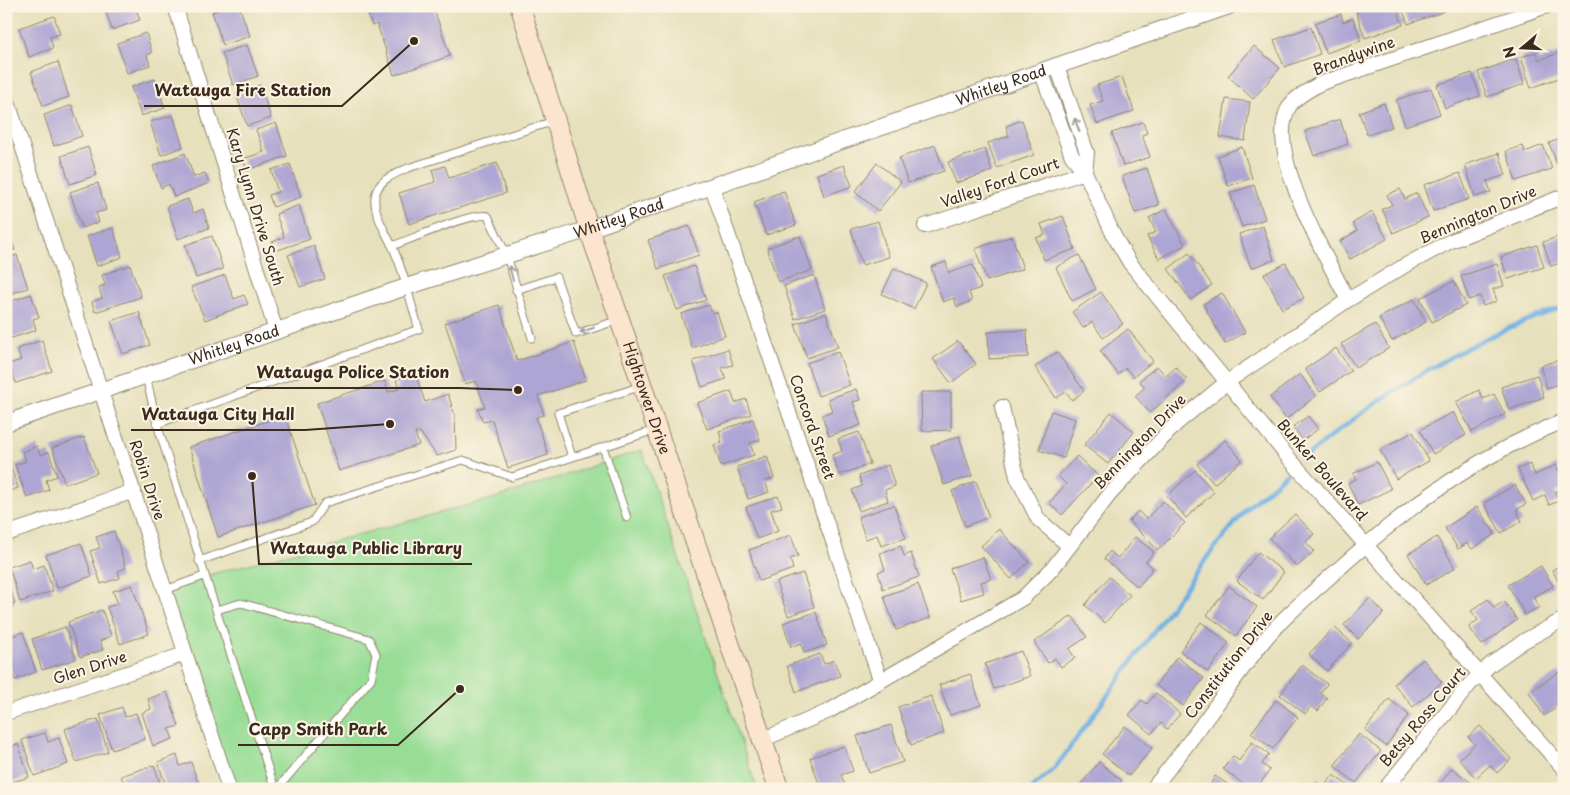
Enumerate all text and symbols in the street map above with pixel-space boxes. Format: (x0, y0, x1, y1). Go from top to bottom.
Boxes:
north arrow (1498, 22, 1548, 72)
street label: Brandywine (1309, 29, 1398, 80)
text: N (1498, 44, 1521, 61)
street label: Whitley Road (952, 58, 1049, 110)
callout: Watauga Fire Station (144, 75, 342, 106)
text: Watauga Fire Station (154, 77, 332, 101)
one-way arrow (1072, 117, 1081, 133)
street label: Kary Lynn Drive South (221, 125, 291, 288)
street label: Valley Ford Court (937, 151, 1062, 213)
street label: Bennington Drive (1415, 179, 1540, 249)
street label: Whitley Road (570, 191, 667, 243)
one-way arrow (506, 266, 515, 282)
street label: Whitley Road (185, 318, 282, 370)
one-way arrow (579, 326, 595, 336)
street label: Hightower Drive (618, 338, 678, 457)
callout: Watauga Police Station (246, 357, 460, 388)
text: Watauga Police Station (257, 359, 450, 383)
street label: Concord Street (785, 371, 842, 482)
street label: Bennington Drive (1087, 388, 1191, 494)
callout: Watauga City Hall (131, 399, 305, 430)
text: Watauga City Hall (141, 401, 295, 425)
street label: Bunker Boulevard (1272, 413, 1374, 525)
street label: Robin Drive (125, 436, 172, 523)
callout: Watauga Public Library (259, 533, 472, 564)
text: Watauga Public Library (270, 535, 462, 559)
street label: Constitution Drive (1178, 605, 1277, 723)
street label: Glen Drive (50, 644, 129, 689)
street label: Betsy Ross Court (1373, 661, 1470, 771)
callout: Capp Smith Park (238, 714, 398, 745)
text: Capp Smith Park (249, 716, 388, 740)

